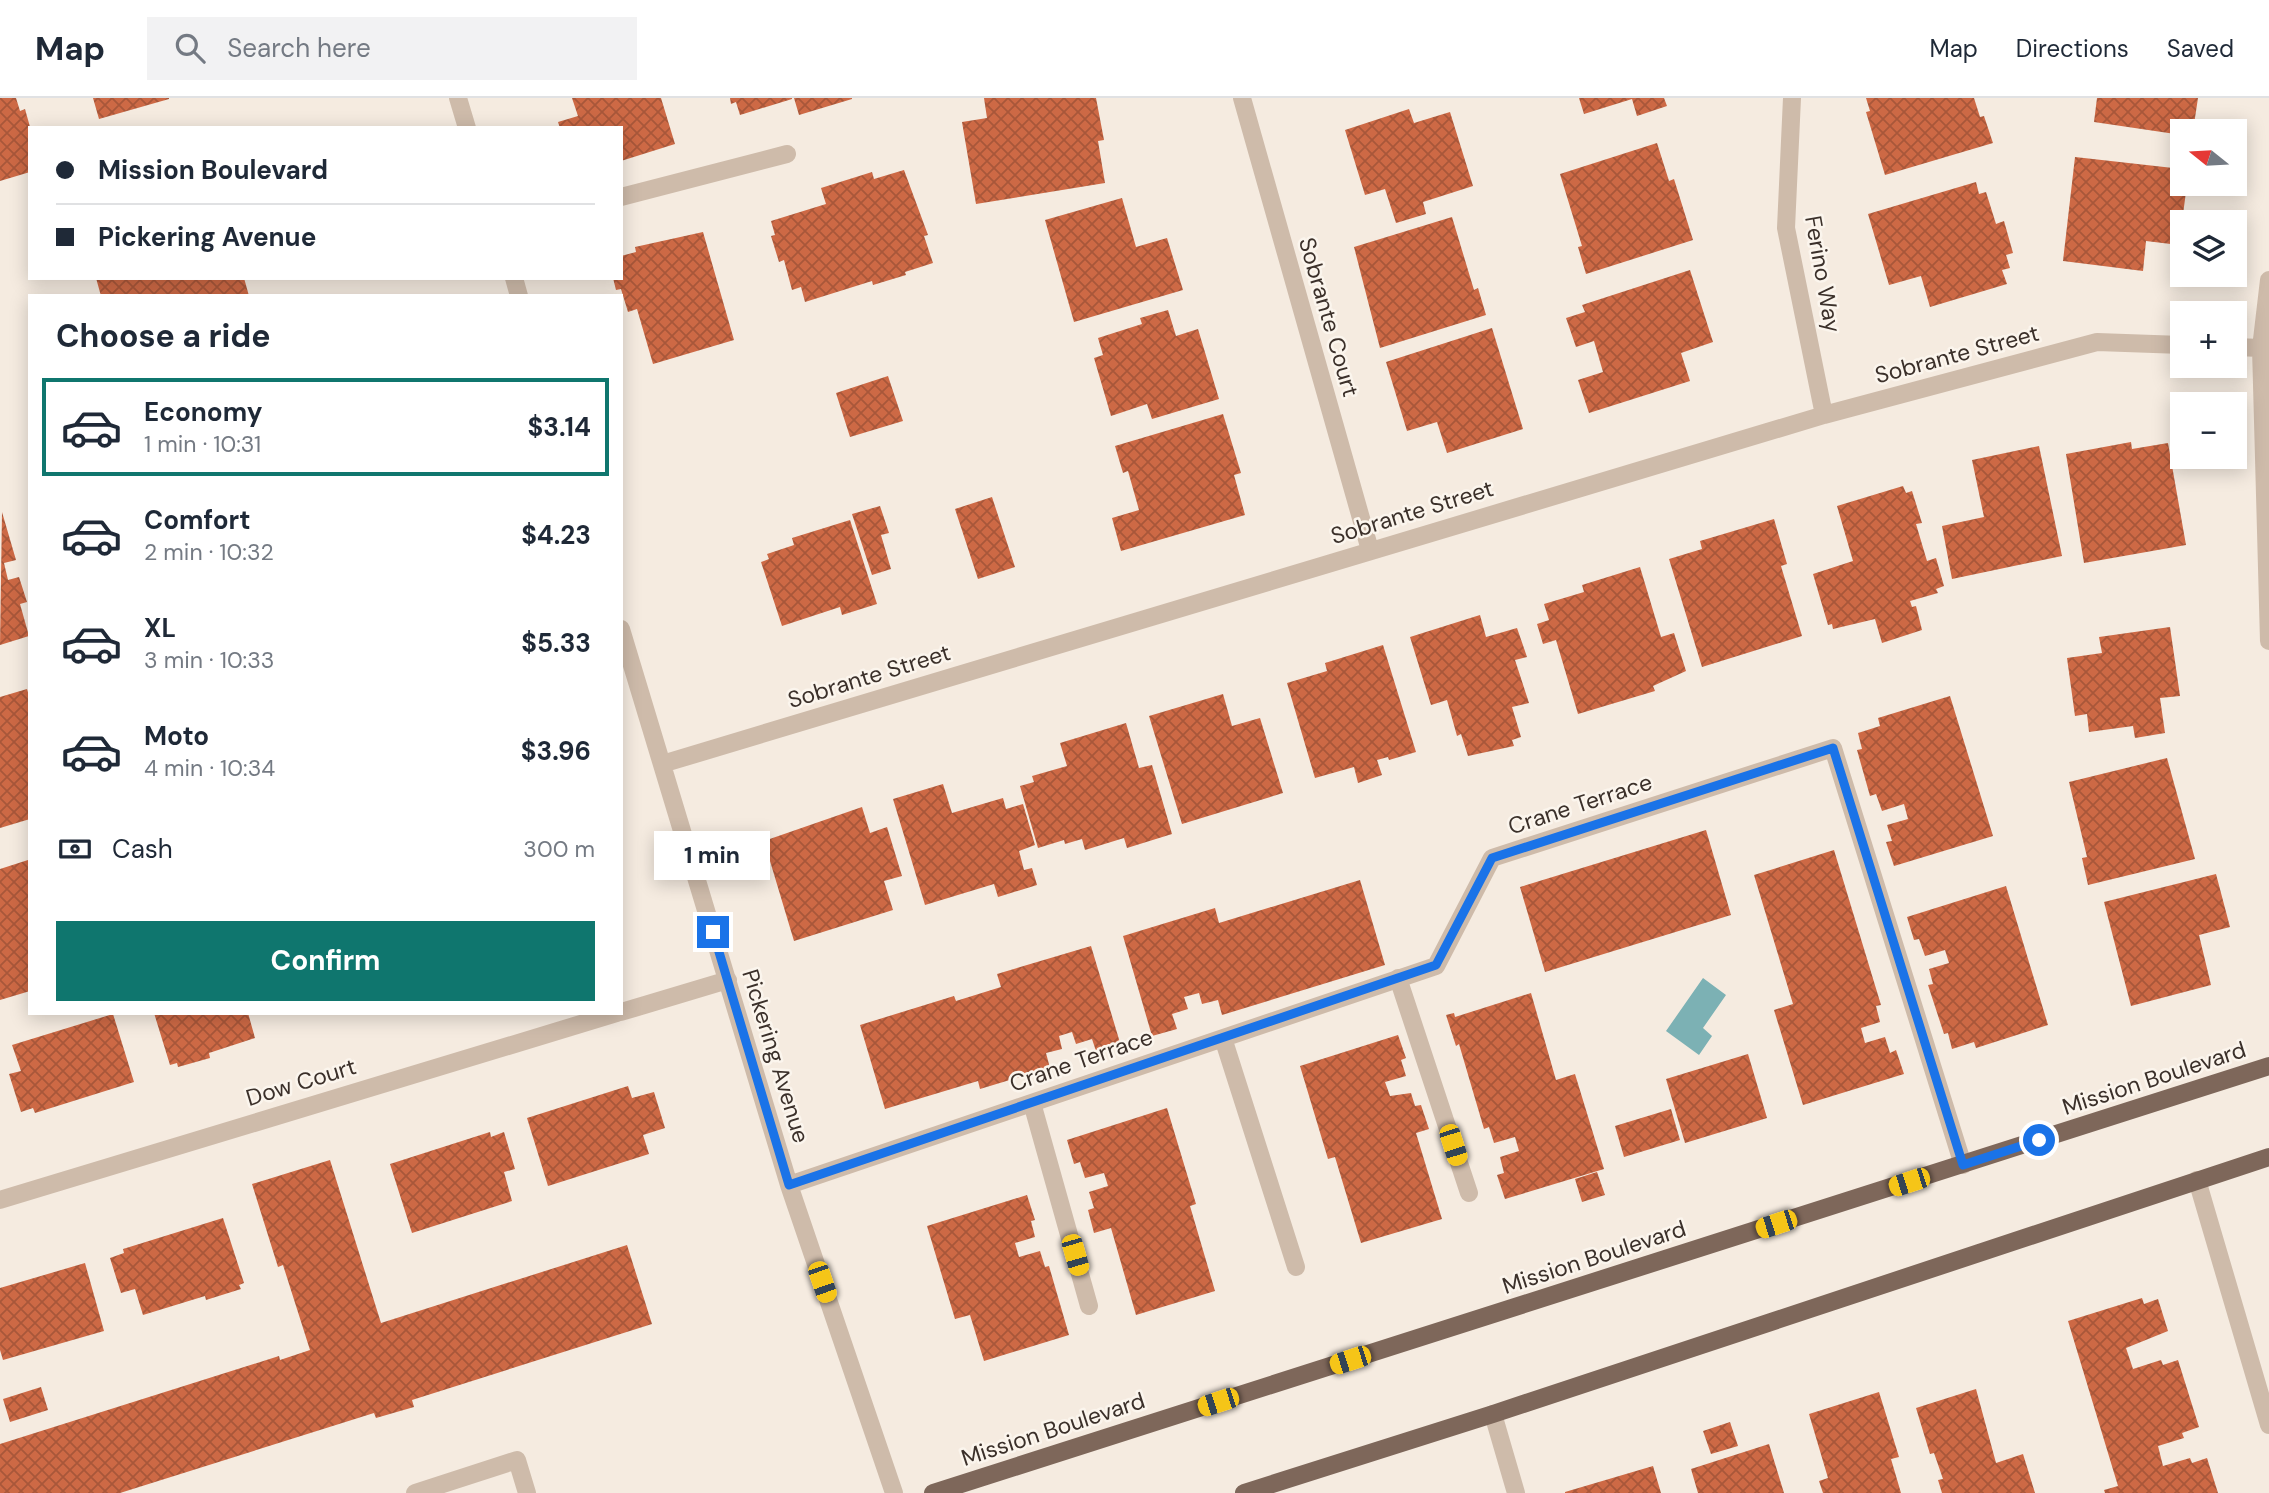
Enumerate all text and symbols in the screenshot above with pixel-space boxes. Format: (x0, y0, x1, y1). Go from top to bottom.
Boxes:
search box (147, 17, 637, 80)
text: Map (35, 27, 105, 70)
icon: search (171, 29, 209, 67)
text: Search here (227, 31, 371, 65)
text: Map (1930, 33, 1978, 64)
text: Directions (2016, 33, 2129, 64)
text: Saved (2167, 33, 2234, 64)
north arrow (2170, 119, 2247, 196)
map controls (2170, 119, 2247, 469)
text: Mission Boulevard (98, 153, 328, 187)
button: layers (2170, 210, 2247, 287)
street label: Ferino Way (1798, 213, 1848, 335)
text: Pickering Avenue (98, 220, 316, 254)
street label: Sobrante Court (1292, 234, 1366, 400)
button: + (2170, 301, 2247, 378)
text: Choose a ride (56, 315, 271, 357)
street label: Sobrante Street (1872, 318, 2042, 390)
button: − (2170, 392, 2247, 469)
text: Economy (144, 395, 262, 429)
icon: car (60, 396, 123, 459)
text: $3.14 (528, 410, 591, 444)
text: 1 min · 10:31 (144, 429, 261, 459)
street label: Sobrante Street (1327, 473, 1497, 551)
text: Comfort (144, 503, 250, 537)
icon: car (60, 504, 123, 567)
text: $4.23 (521, 518, 591, 552)
text: 2 min · 10:32 (144, 537, 274, 567)
text: XL (144, 611, 176, 645)
icon: car (60, 612, 123, 675)
text: $5.33 (521, 626, 591, 660)
street label: Sobrante Street (784, 637, 954, 715)
text: 3 min · 10:33 (144, 645, 274, 675)
text: Moto (144, 719, 209, 753)
icon: car (60, 720, 123, 783)
text: $3.96 (521, 734, 591, 768)
text: 4 min · 10:34 (144, 753, 275, 783)
street label: Crane Terrace (1504, 767, 1656, 841)
icon: cash (56, 830, 94, 868)
callout: 1 min (655, 830, 771, 880)
text: Cash (112, 832, 173, 866)
text: 300 m (523, 834, 595, 864)
text: 1 min (684, 840, 740, 870)
route end (697, 916, 729, 948)
button: Confirm (56, 921, 595, 1001)
street label: Pickering Avenue (735, 965, 817, 1147)
street label: Crane Terrace (1005, 1021, 1157, 1099)
street label: Mission Boulevard (2058, 1034, 2250, 1122)
street label: Dow Court (242, 1051, 360, 1113)
car (1437, 1122, 1470, 1168)
route start (2023, 1124, 2055, 1156)
car (1886, 1166, 1933, 1198)
car (1753, 1208, 1800, 1240)
street label: Mission Boulevard (1498, 1213, 1690, 1301)
car (1060, 1232, 1091, 1278)
car (806, 1259, 839, 1305)
car (1327, 1344, 1374, 1376)
street label: Mission Boulevard (957, 1385, 1149, 1473)
car (1195, 1386, 1242, 1418)

